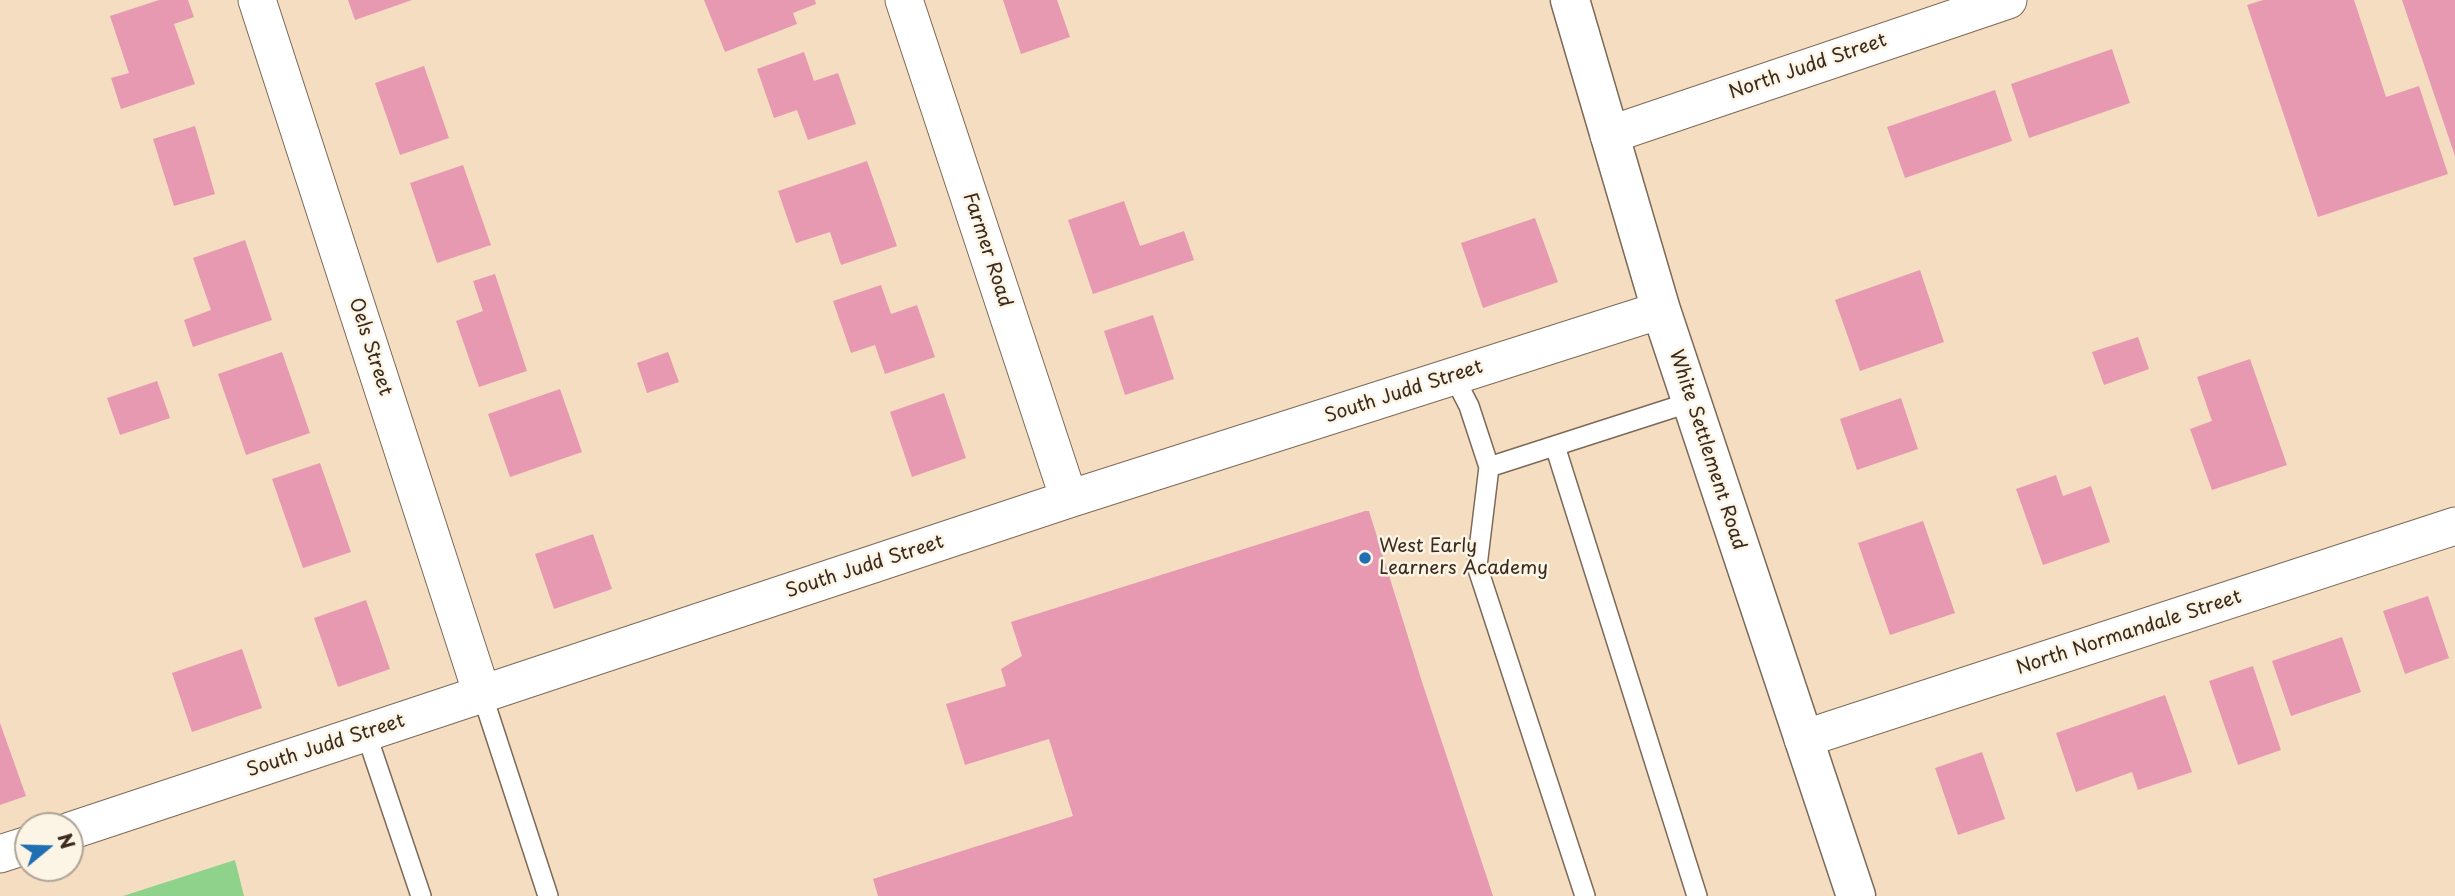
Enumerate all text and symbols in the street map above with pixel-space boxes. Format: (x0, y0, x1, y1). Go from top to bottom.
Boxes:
street label: North Judd Street (1726, 29, 1890, 105)
street label: Farmer Road (958, 190, 1016, 310)
street label: Oels Street (343, 295, 397, 399)
street label: White Settlement Road (1664, 347, 1750, 553)
street label: South Judd Street (1322, 356, 1486, 428)
street label: South Judd Street (783, 531, 947, 603)
place label: West Early Learners Academy (1379, 536, 1548, 580)
marker: West Early Learners Academy (1357, 550, 1373, 566)
street label: North Normandale Street (2014, 586, 2244, 680)
street label: South Judd Street (244, 710, 408, 782)
north arrow (14, 812, 84, 882)
text: N (51, 829, 83, 852)

